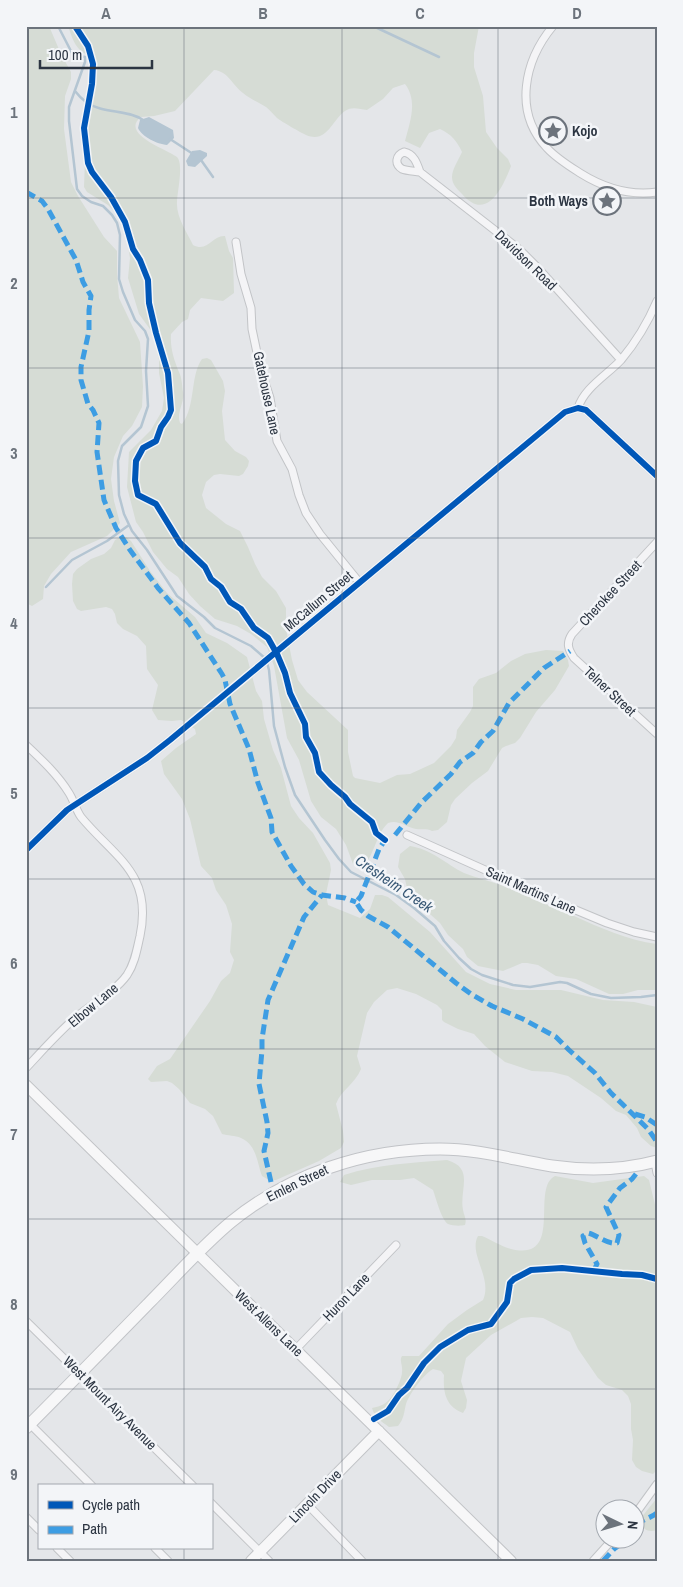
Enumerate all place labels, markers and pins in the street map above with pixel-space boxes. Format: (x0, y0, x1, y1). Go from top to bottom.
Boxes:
place icon: Kojo (538, 116, 568, 146)
place label: Kojo (572, 122, 598, 140)
place icon: Both Ways (592, 186, 622, 216)
place label: Both Ways (529, 192, 588, 210)

